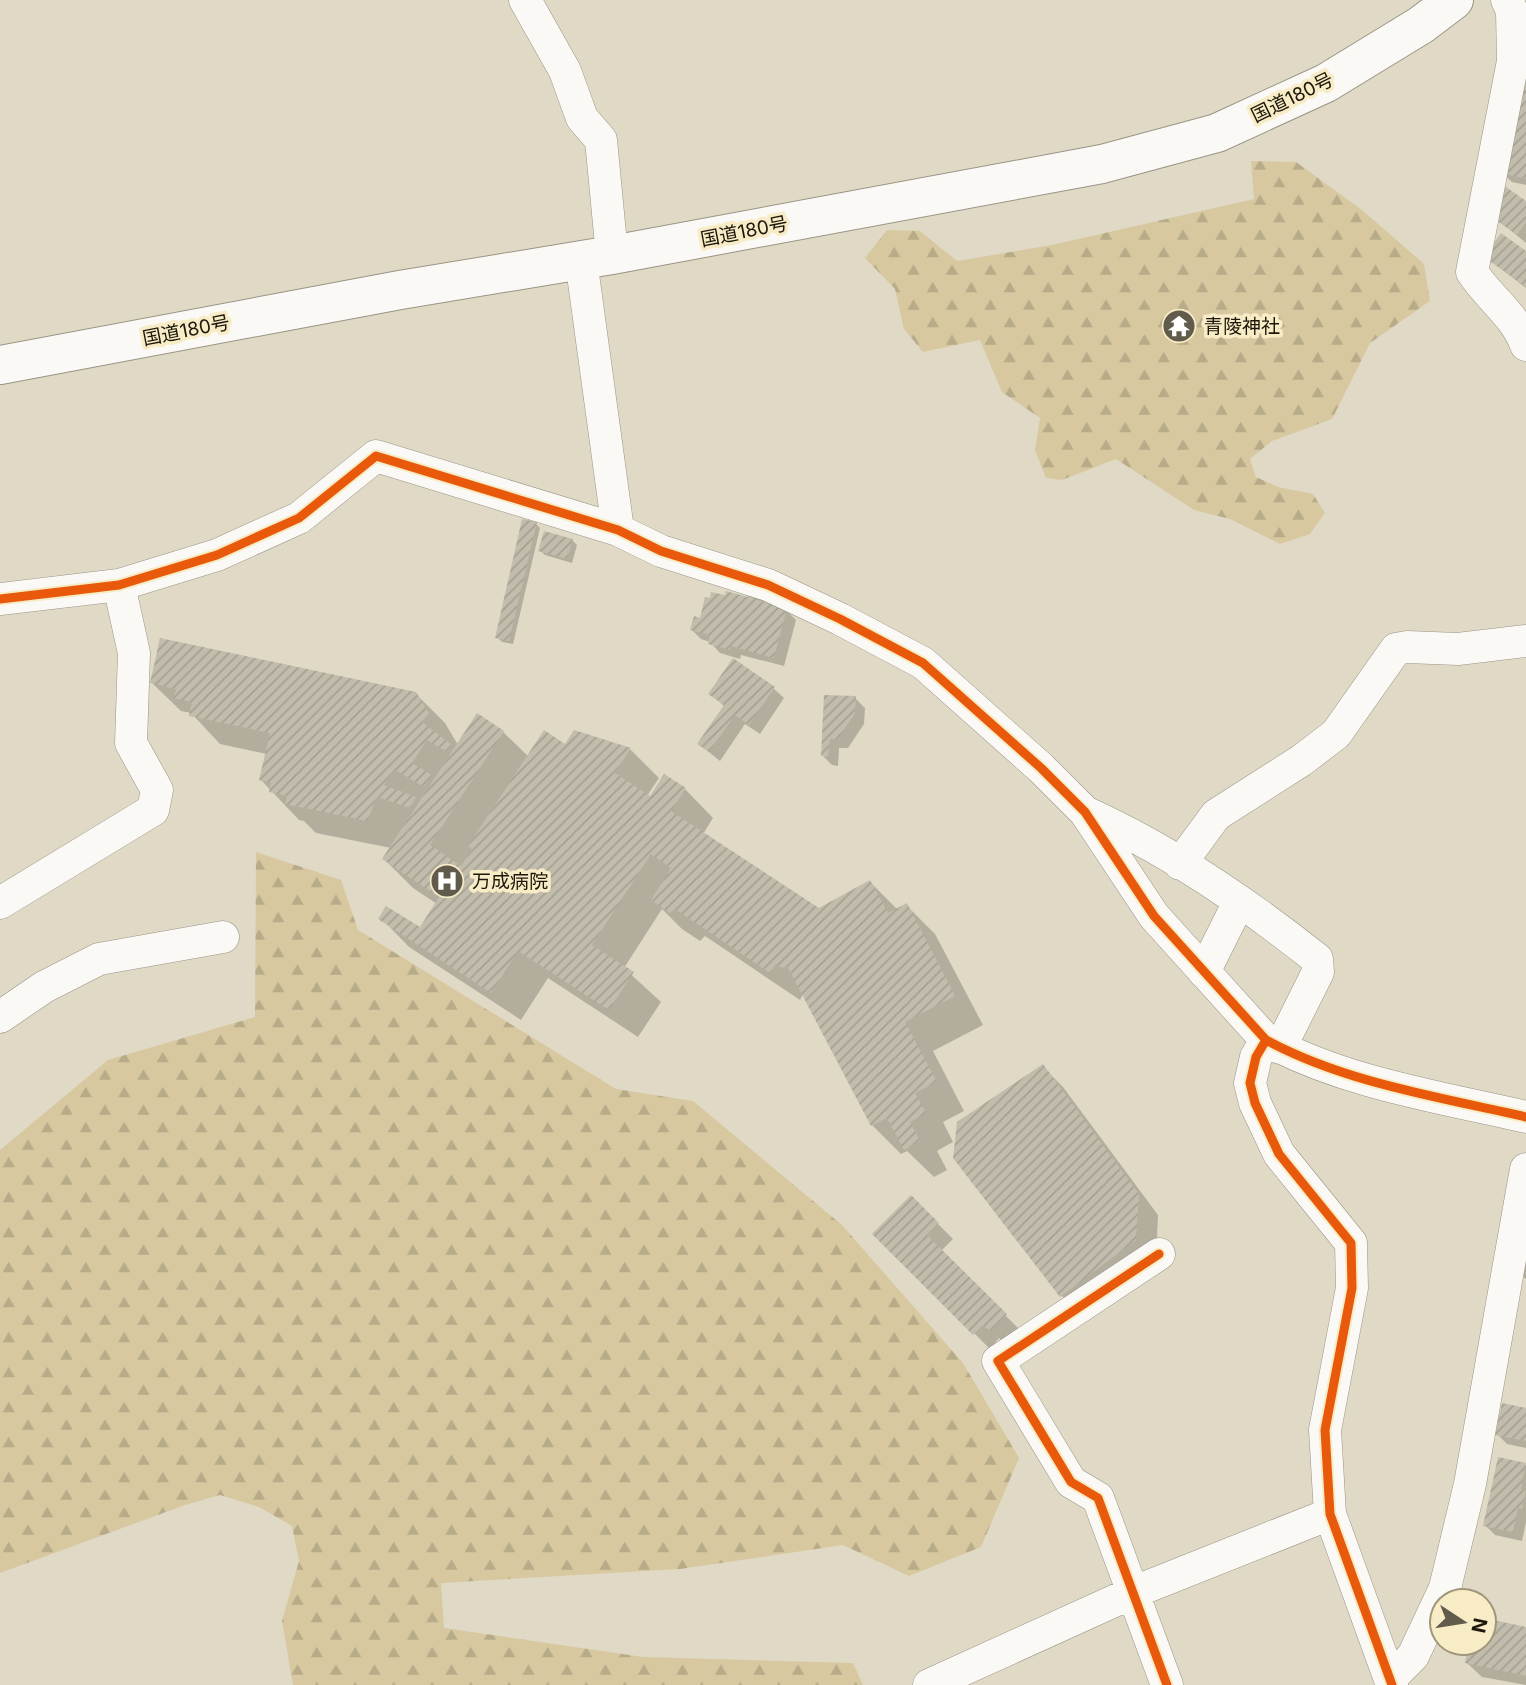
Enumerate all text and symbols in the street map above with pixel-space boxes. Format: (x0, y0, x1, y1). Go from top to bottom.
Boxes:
street label: 国道180号 (1247, 68, 1337, 127)
street label: 国道180号 (698, 212, 790, 251)
temple icon: 青陵神社 (1160, 307, 1198, 345)
street label: 国道180号 (140, 311, 232, 350)
place label: 青陵神社 (1204, 315, 1280, 338)
hospital icon: 万成病院 (428, 862, 466, 900)
place label: 万成病院 (472, 870, 548, 893)
north arrow (1428, 1587, 1498, 1657)
text: N (1466, 1616, 1492, 1635)

